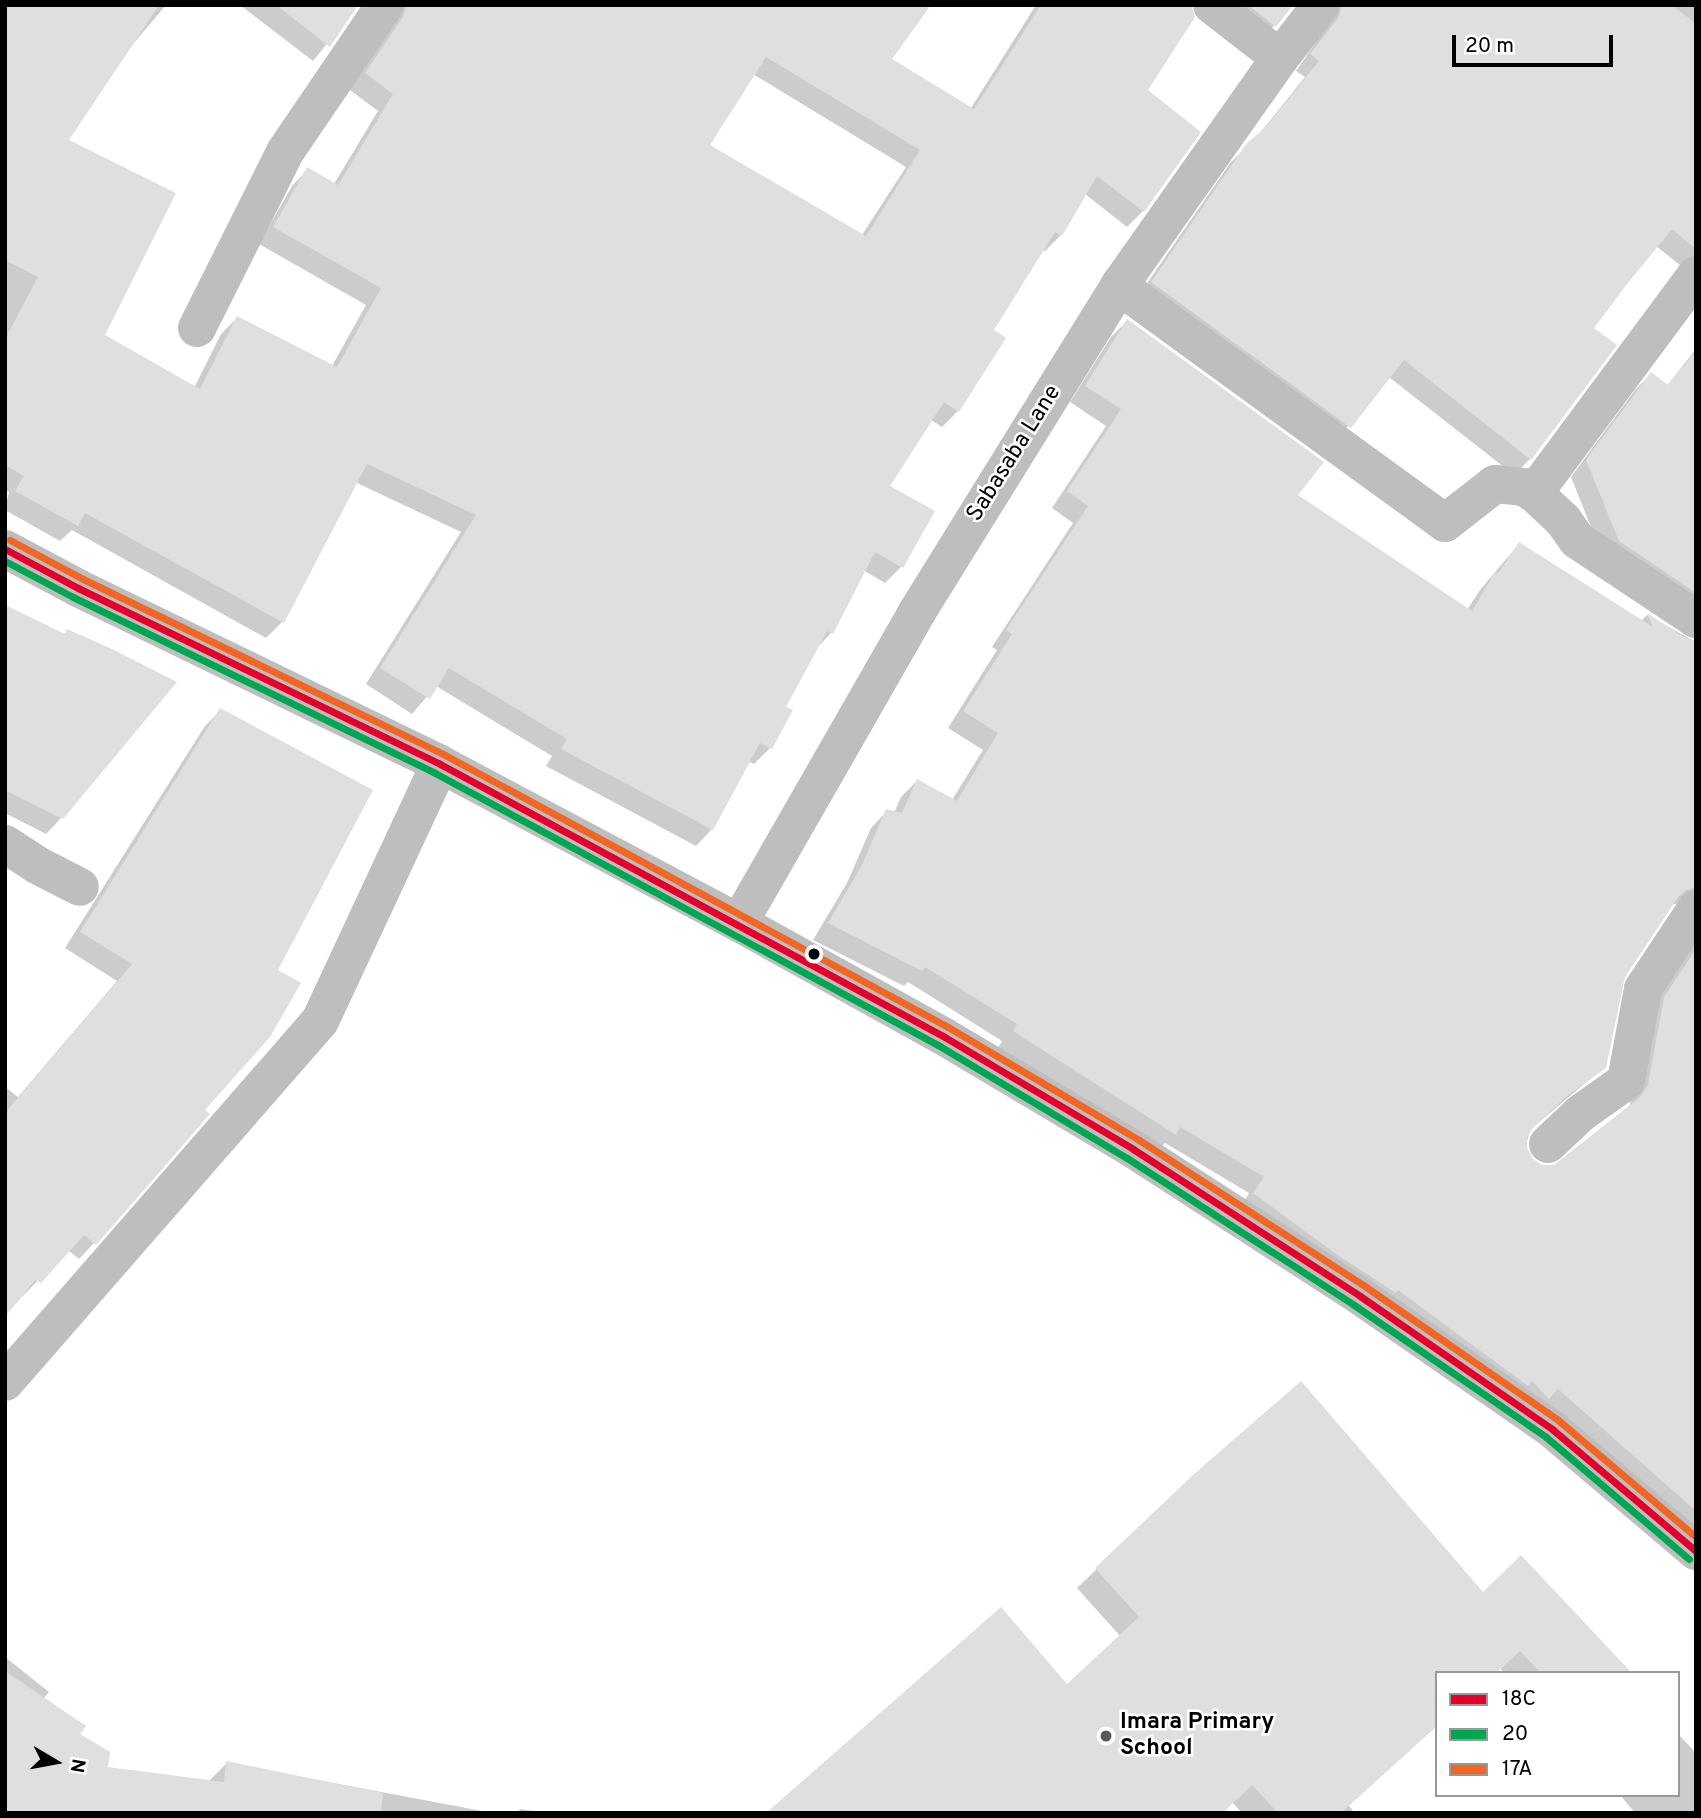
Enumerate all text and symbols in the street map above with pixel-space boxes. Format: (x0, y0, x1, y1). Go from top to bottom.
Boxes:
scale bar (1456, 21, 1617, 65)
text: 20 m (1465, 33, 1514, 60)
street label: Sabasaba Lane (962, 381, 1068, 527)
unlabelled marker (807, 947, 821, 961)
legend (1435, 1671, 1680, 1797)
text: 18C (1502, 1686, 1536, 1713)
place label: Imara Primary School (1120, 1709, 1274, 1763)
text: 20 (1502, 1721, 1528, 1748)
north arrow (21, 1727, 91, 1797)
marker: Imara Primary School (1098, 1728, 1114, 1744)
text: 17A (1502, 1756, 1533, 1783)
text: N (64, 1757, 90, 1774)

